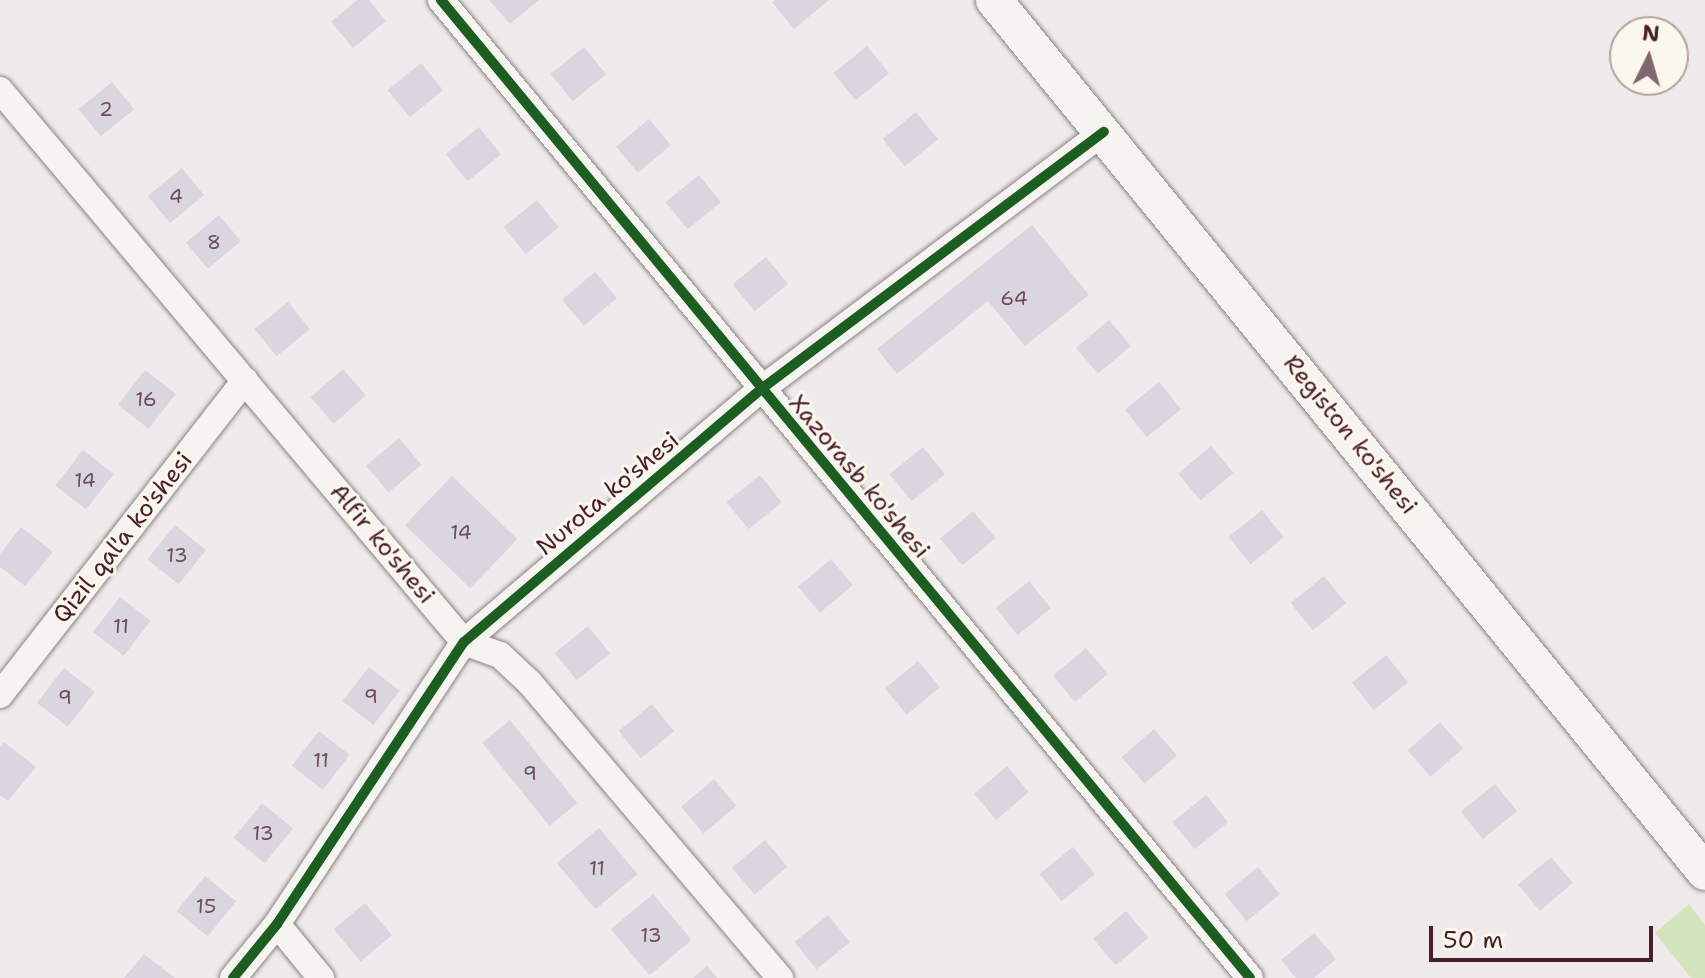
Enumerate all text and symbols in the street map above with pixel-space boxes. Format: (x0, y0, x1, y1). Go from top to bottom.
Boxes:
north arrow (1609, 16, 1689, 96)
text: N (1641, 18, 1661, 49)
house number: 2 (99, 97, 113, 121)
house number: 4 (169, 184, 183, 208)
house number: 8 (207, 230, 221, 254)
house number: 64 (1000, 286, 1028, 310)
street label: Registon ko'shesi (1277, 350, 1423, 520)
house number: 16 (135, 387, 157, 411)
street label: Xazorasb ko'shesi (782, 390, 936, 564)
street label: Nurota ko'shesi (531, 426, 685, 562)
street label: Qizil qal'a ko'shesi (47, 447, 199, 629)
house number: 14 (74, 468, 96, 492)
street label: Alfir ko'shesi (323, 478, 441, 610)
house number: 14 (450, 520, 472, 544)
house number: 13 (166, 543, 188, 567)
house number: 11 (113, 614, 129, 638)
house number: 9 (364, 684, 378, 708)
house number: 9 (58, 685, 72, 709)
house number: 11 (313, 748, 329, 772)
house number: 9 (523, 761, 537, 785)
house number: 13 (252, 821, 274, 845)
house number: 11 (589, 856, 605, 880)
house number: 15 (196, 894, 216, 918)
scale bar (1433, 910, 1657, 960)
house number: 13 (640, 923, 662, 947)
text: 50 m (1443, 924, 1503, 956)

